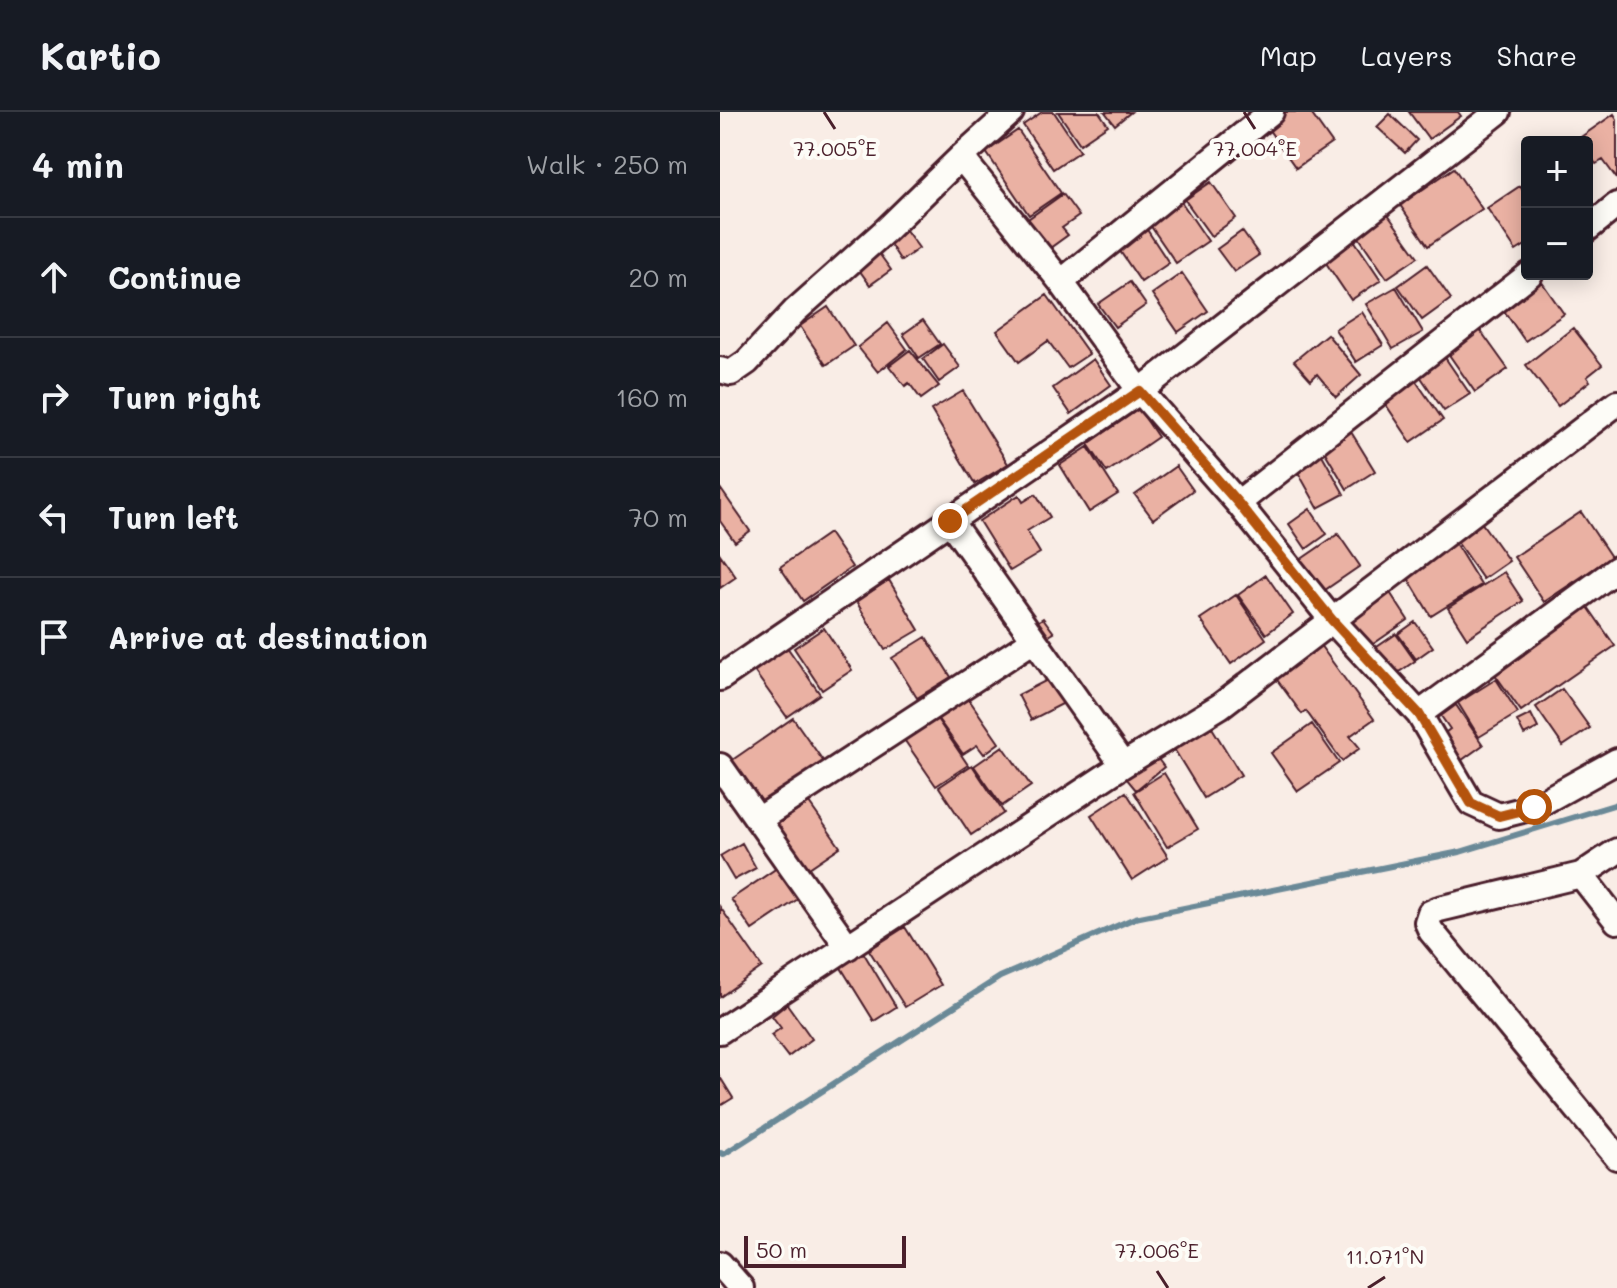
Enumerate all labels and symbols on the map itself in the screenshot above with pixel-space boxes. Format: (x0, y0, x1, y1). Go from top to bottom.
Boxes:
text: 77.005°E (793, 135, 877, 161)
text: 77.004°E (1213, 135, 1297, 161)
route end (932, 503, 968, 539)
route start (1516, 789, 1552, 825)
scale bar (744, 1232, 906, 1268)
text: 77.006°E (1115, 1237, 1199, 1263)
text: 11.071°N (1346, 1243, 1424, 1269)

